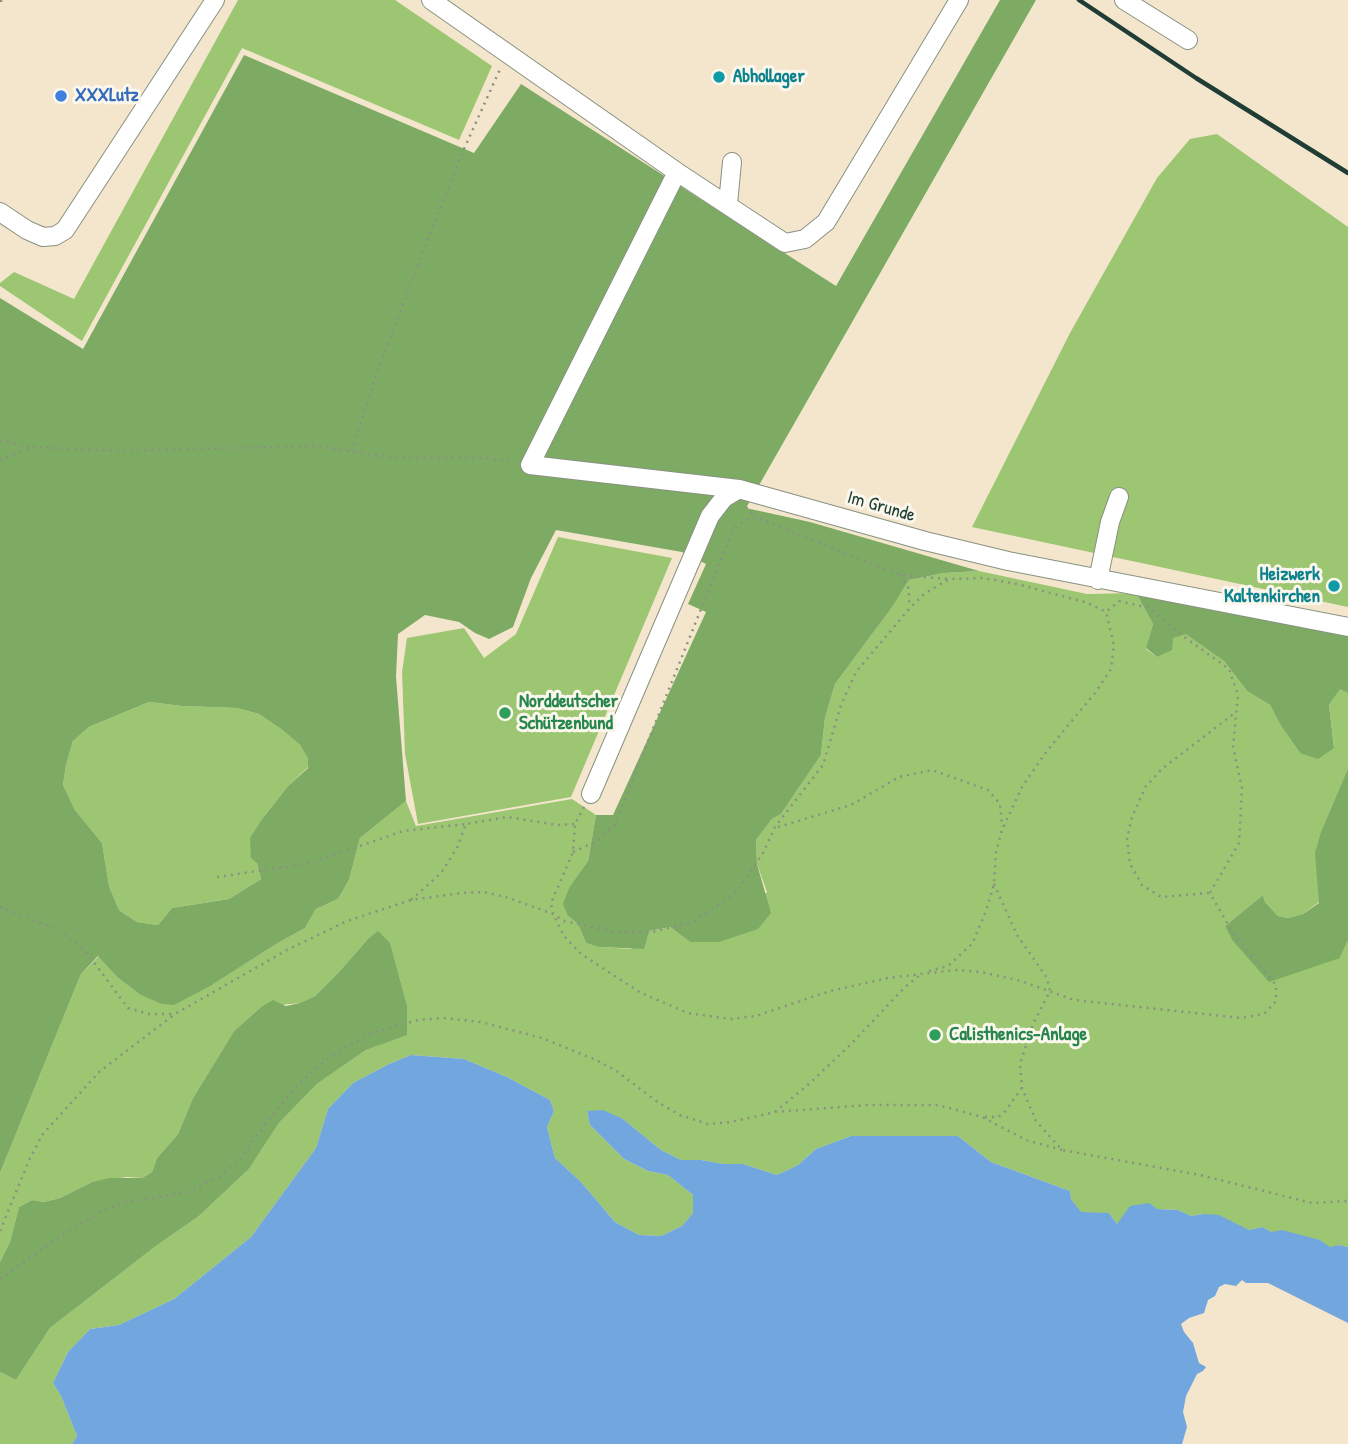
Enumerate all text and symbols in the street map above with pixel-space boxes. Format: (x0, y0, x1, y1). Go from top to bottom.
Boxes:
place label: Abhollager (733, 66, 805, 88)
marker: Abhollager (711, 69, 727, 85)
place label: XXXLutz (75, 85, 139, 107)
marker: XXXLutz (53, 88, 69, 104)
street label: Im Grunde (845, 486, 917, 528)
place label: Heizwerk Kaltenkirchen (1224, 564, 1320, 608)
marker: Heizwerk Kaltenkirchen (1326, 578, 1342, 594)
place label: Norddeutscher Schützenbund (519, 691, 618, 735)
marker: Norddeutscher Schützenbund (497, 705, 513, 721)
place label: Calisthenics-Anlage (949, 1024, 1087, 1046)
marker: Calisthenics-Anlage (927, 1027, 943, 1043)

